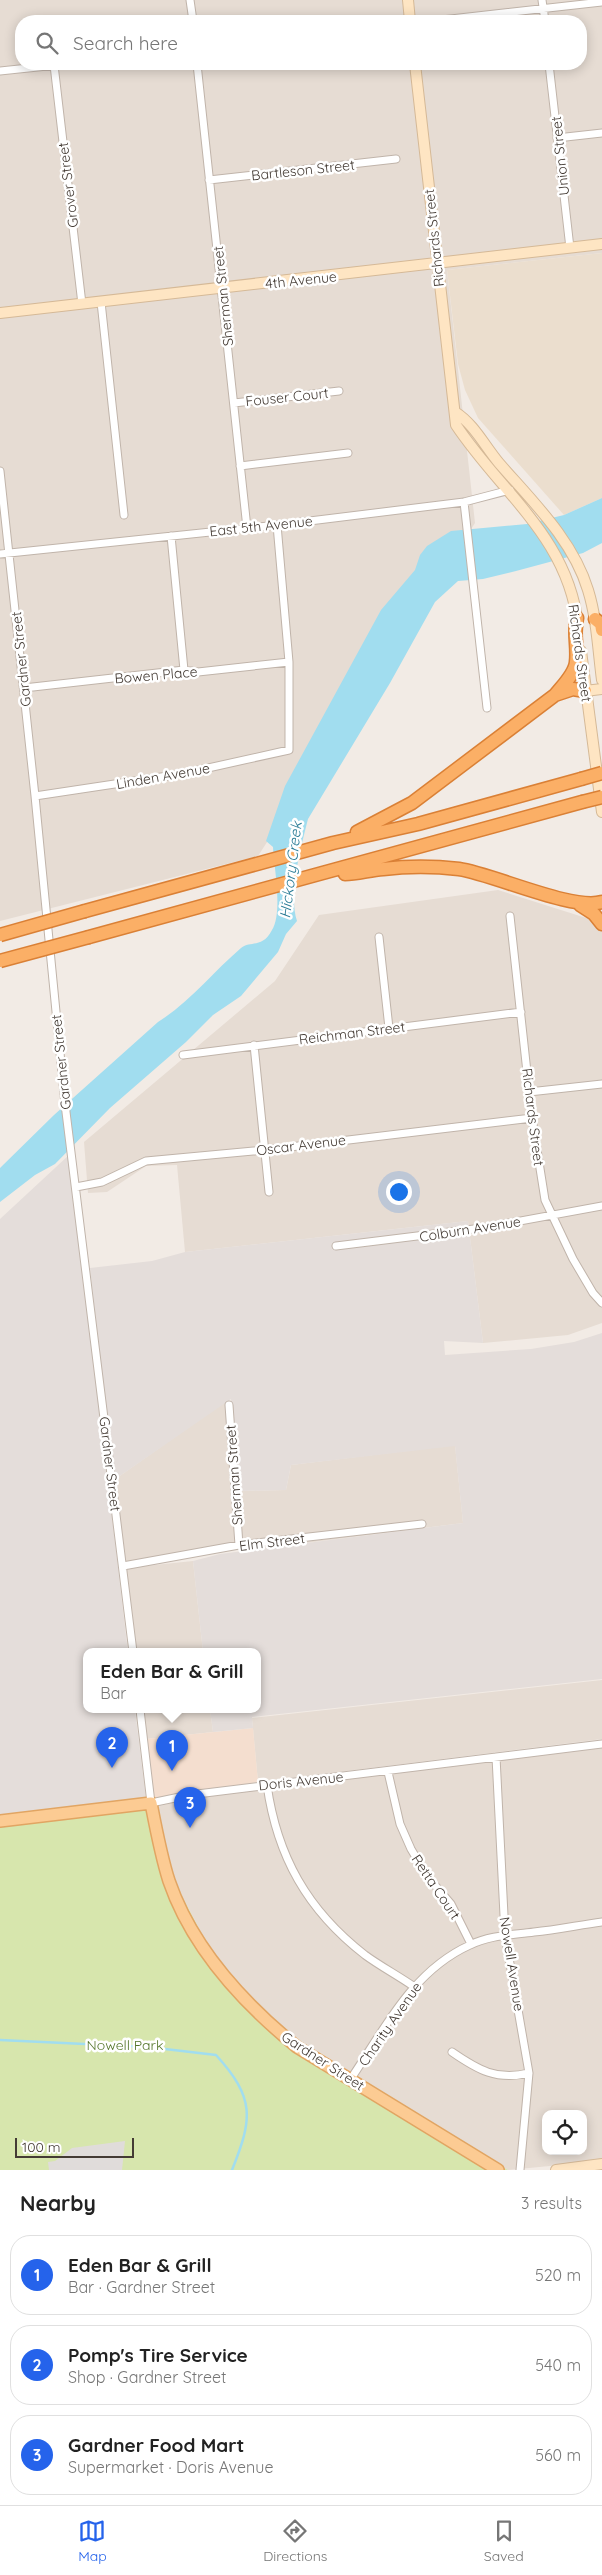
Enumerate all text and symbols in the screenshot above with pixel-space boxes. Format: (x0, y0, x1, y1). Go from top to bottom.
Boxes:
search box (15, 15, 587, 70)
icon: search (33, 29, 61, 57)
text: Search here (73, 31, 178, 55)
street label: Union Street (547, 115, 573, 197)
street label: Grover Street (54, 141, 82, 229)
street label: Bartleson Street (250, 156, 356, 184)
street label: Richards Street (420, 188, 448, 288)
street label: Sherman Street (209, 245, 237, 347)
street label: 4th Avenue (264, 267, 338, 293)
street label: Fouser Court (245, 384, 330, 410)
street label: East 5th Avenue (209, 512, 314, 540)
street label: Richards Street (564, 603, 596, 703)
street label: Gardner Street (7, 610, 35, 707)
street label: Bowen Place (114, 662, 198, 688)
street label: Linden Avenue (115, 759, 211, 793)
water label: Hickory Creek (275, 819, 306, 919)
street label: Gardner Street (47, 1013, 75, 1110)
street label: Reichman Street (298, 1018, 406, 1048)
street label: Richards Street (518, 1067, 548, 1167)
street label: Oscar Avenue (255, 1131, 347, 1159)
your location (386, 1179, 412, 1205)
street label: Colburn Avenue (418, 1212, 522, 1246)
street label: Gardner Street (95, 1416, 125, 1513)
street label: Sherman Street (221, 1424, 246, 1526)
street label: Elm Street (238, 1529, 306, 1555)
popup (83, 1648, 261, 1713)
text: Eden Bar & Grill (100, 1659, 244, 1683)
text: Bar (100, 1683, 127, 1703)
pin: 2 (96, 1727, 128, 1768)
pin: 1 (156, 1730, 188, 1771)
street label: Doris Avenue (258, 1768, 344, 1794)
pin: 3 (174, 1787, 206, 1828)
street label: Retta Court (408, 1851, 464, 1923)
street label: Nowell Avenue (496, 1916, 528, 2013)
street label: Charity Avenue (354, 1978, 426, 2069)
street label: Gardner Street (278, 2027, 368, 2095)
park label: Nowell Park (87, 2036, 164, 2054)
map controls (542, 2110, 587, 2155)
button: locate (542, 2110, 587, 2155)
scale bar (15, 2135, 134, 2158)
text: 100 m (22, 2138, 60, 2156)
text: Nearby (20, 2190, 96, 2216)
text: 3 results (521, 2193, 582, 2213)
text: Eden Bar & Grill (68, 2253, 212, 2277)
text: 1 (34, 2265, 40, 2285)
text: 520 m (535, 2265, 581, 2285)
text: Bar · Gardner Street (68, 2277, 215, 2297)
text: Pomp's Tire Service (68, 2343, 248, 2367)
text: 2 (32, 2355, 42, 2375)
text: 540 m (535, 2355, 581, 2375)
text: Shop · Gardner Street (68, 2367, 226, 2387)
text: Gardner Food Mart (68, 2433, 244, 2457)
text: 3 (33, 2445, 41, 2465)
text: 560 m (535, 2445, 581, 2465)
text: Supermarket · Doris Avenue (68, 2457, 273, 2477)
tab: Map (78, 2517, 107, 2565)
tab: Directions (263, 2517, 327, 2565)
tab: Saved (484, 2517, 524, 2565)

